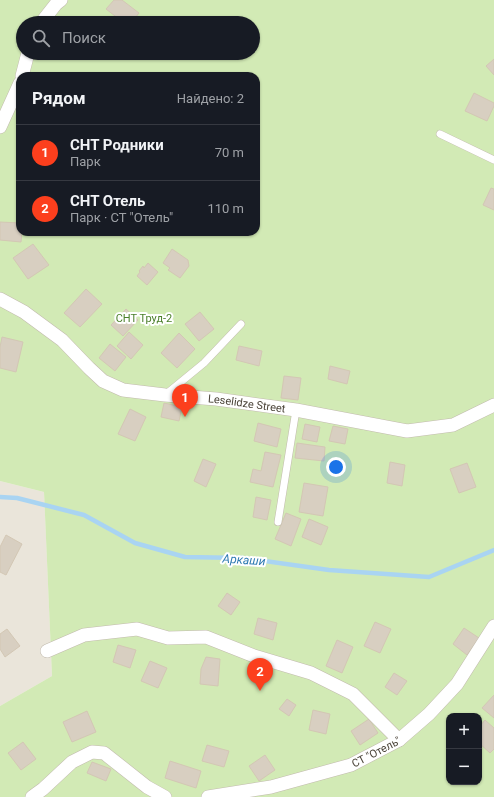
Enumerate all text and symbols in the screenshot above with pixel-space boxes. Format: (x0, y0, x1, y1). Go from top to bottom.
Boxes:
search box (16, 16, 260, 60)
icon: search (30, 27, 52, 49)
text: Поиск (62, 29, 106, 47)
text: Рядом (32, 88, 86, 108)
text: Найдено: 2 (177, 91, 244, 106)
text: СНТ Родники (70, 136, 164, 154)
text: 1 (41, 145, 49, 160)
text: 70 m (215, 145, 244, 160)
text: Парк (70, 154, 101, 169)
text: СНТ Отель (70, 192, 145, 210)
text: 2 (41, 201, 49, 216)
text: 110 m (207, 201, 244, 216)
text: Парк · СТ "Отель" (70, 210, 173, 225)
park label: СНТ Труд-2 (116, 312, 172, 325)
pin: 1 (172, 384, 198, 417)
street label: Leselidze Street (208, 392, 287, 415)
your location (326, 457, 346, 477)
water label: Аркаши (221, 551, 266, 568)
pin: 2 (247, 658, 273, 691)
map controls (446, 713, 482, 785)
button: + (446, 713, 482, 749)
street label: СТ "Отель" (350, 734, 403, 770)
button: − (446, 749, 482, 785)

